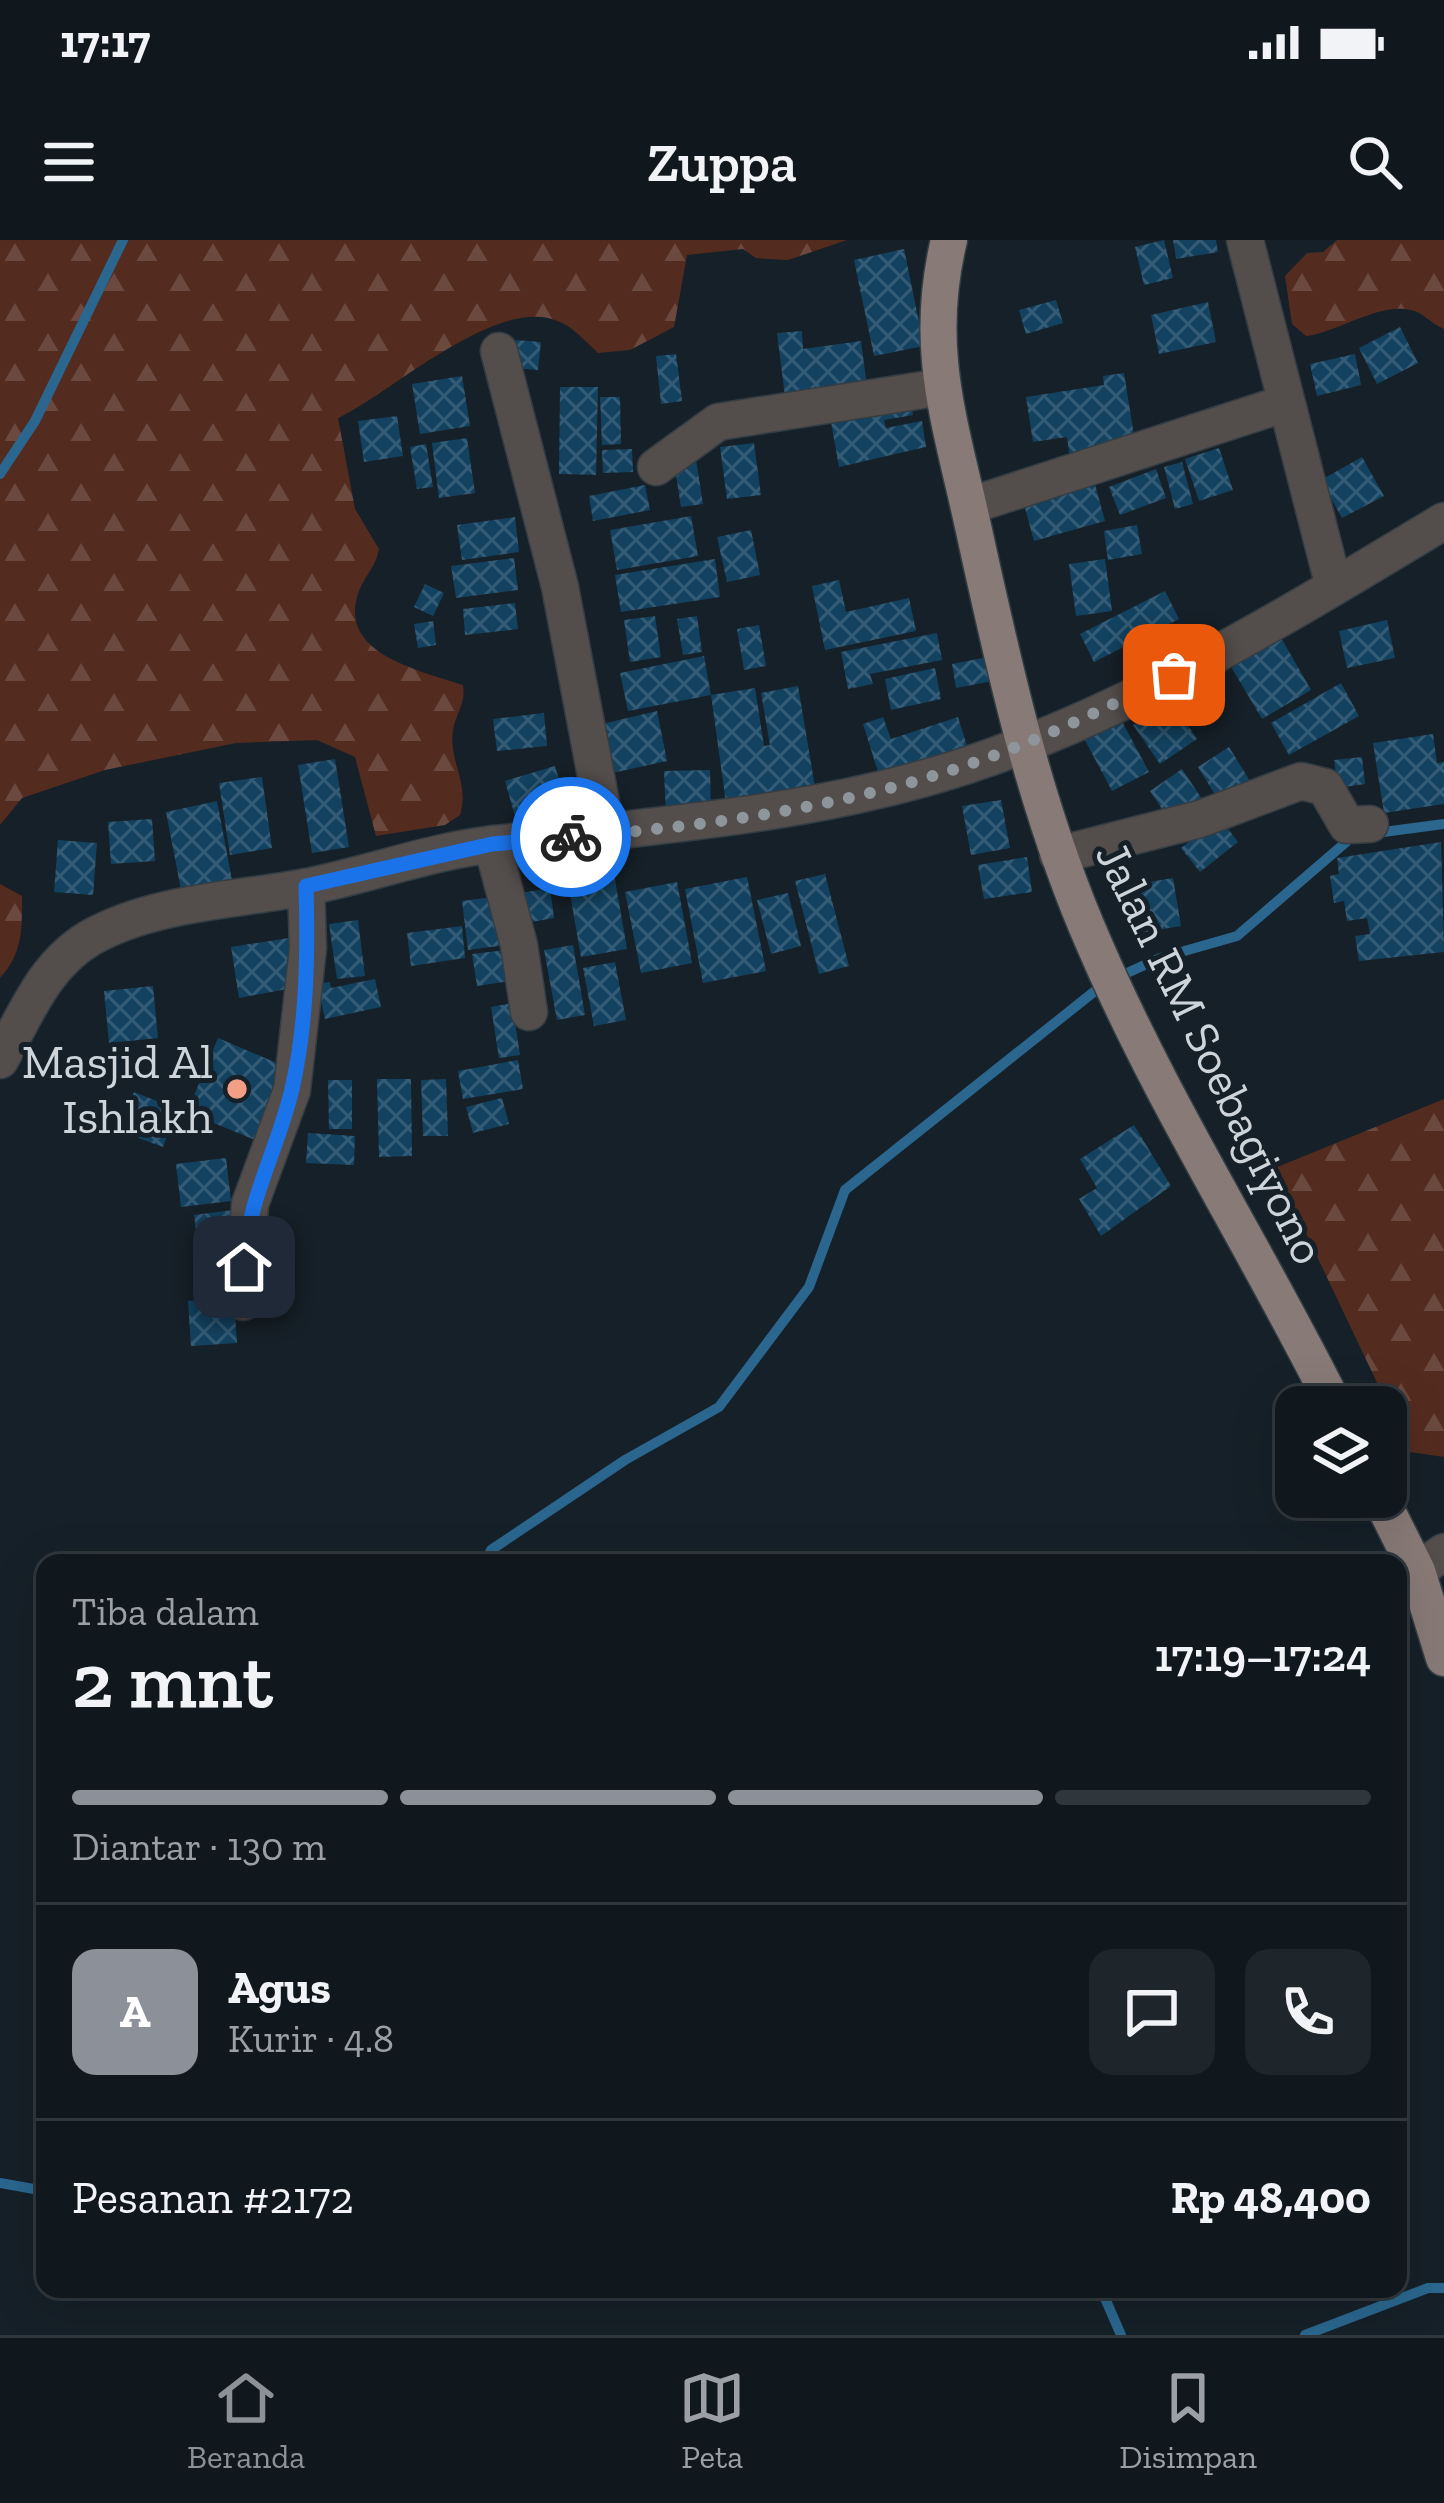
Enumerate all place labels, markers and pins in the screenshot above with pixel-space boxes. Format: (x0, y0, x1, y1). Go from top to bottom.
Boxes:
pin (1123, 624, 1225, 726)
place label: Masjid Al Ishlakh (22, 1033, 213, 1145)
marker: Masjid Al Ishlakh (224, 1076, 250, 1102)
pin (193, 1216, 295, 1318)

